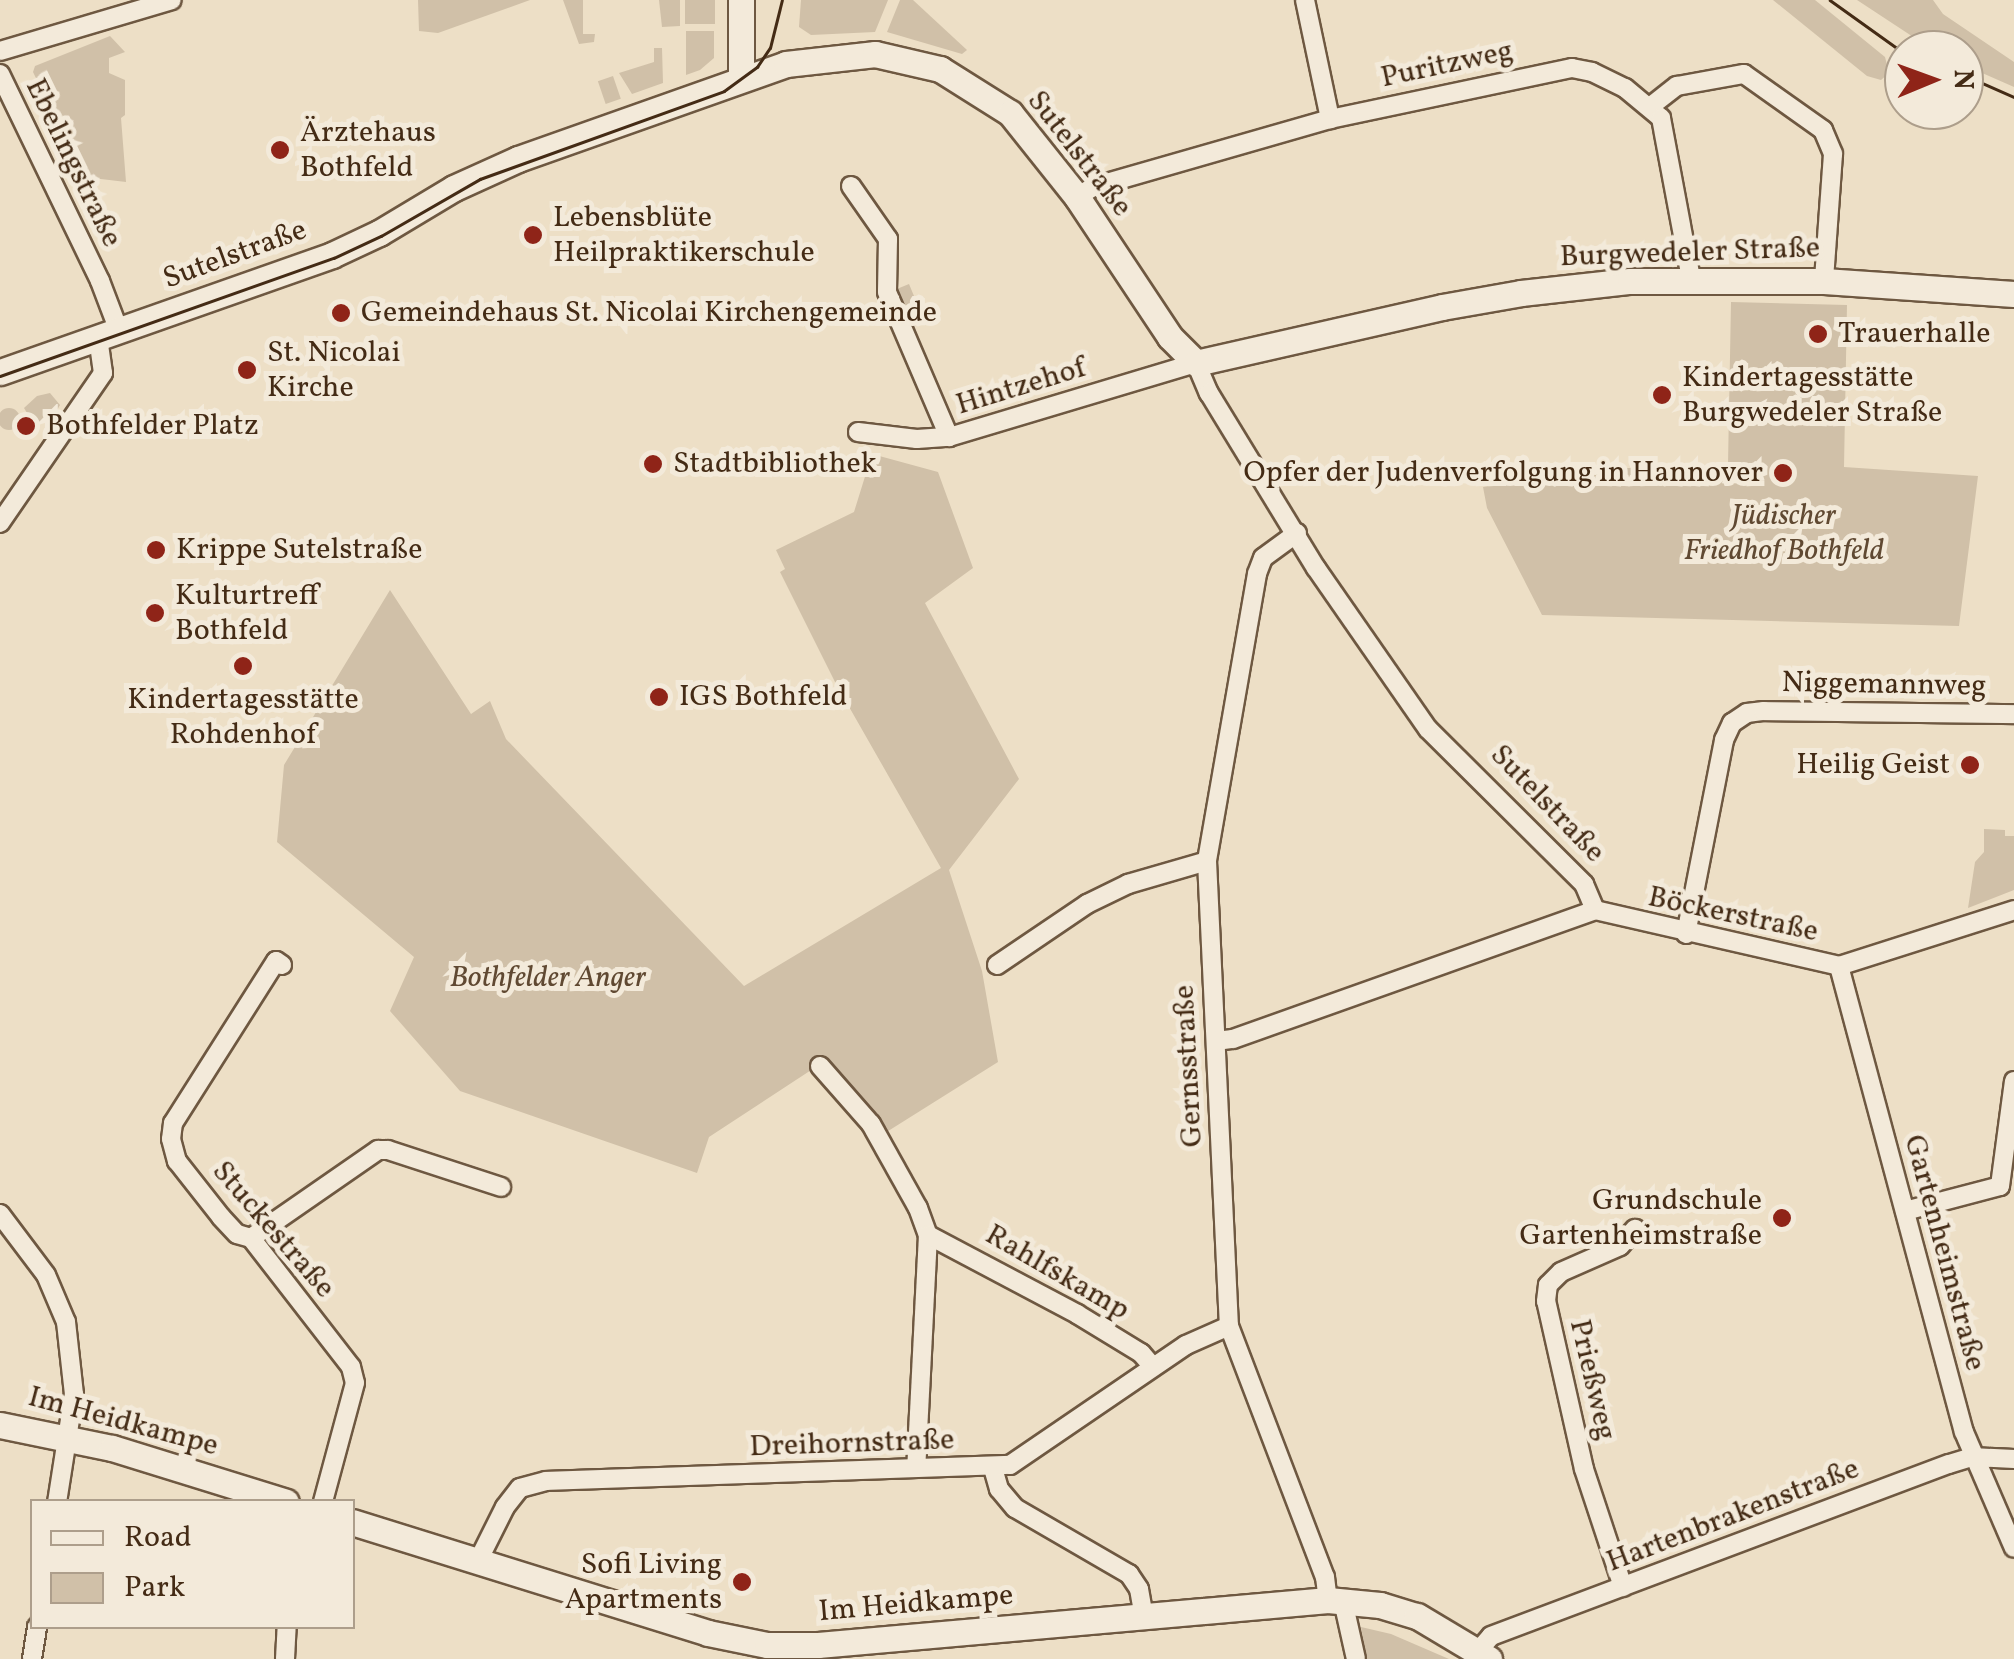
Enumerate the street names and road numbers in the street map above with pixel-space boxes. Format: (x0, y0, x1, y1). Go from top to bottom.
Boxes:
street label: Puritzweg (1378, 33, 1516, 97)
street label: Ebelingstraße (17, 73, 129, 253)
street label: Sutelstraße (1019, 84, 1139, 224)
street label: Sutelstraße (158, 212, 312, 298)
street label: Burgwedeler Straße (1559, 230, 1821, 276)
street label: Hintzehof (952, 350, 1090, 424)
street label: Niggemannweg (1781, 665, 1987, 705)
street label: Sutelstraße (1482, 738, 1612, 870)
street label: Böckerstraße (1645, 879, 1821, 951)
street label: Gernsstraße (1167, 984, 1211, 1148)
street label: Gartenheimstraße (1895, 1131, 1993, 1375)
street label: Stuckestraße (204, 1154, 342, 1306)
street label: Rahlfskamp (979, 1217, 1135, 1329)
street label: Prießweg (1561, 1316, 1623, 1444)
street label: Im Heidkampe (24, 1379, 222, 1465)
street label: Dreihornstraße (749, 1422, 955, 1466)
street label: Hartenbrakenstraße (1602, 1451, 1864, 1581)
street label: Im Heidkampe (817, 1578, 1015, 1630)

